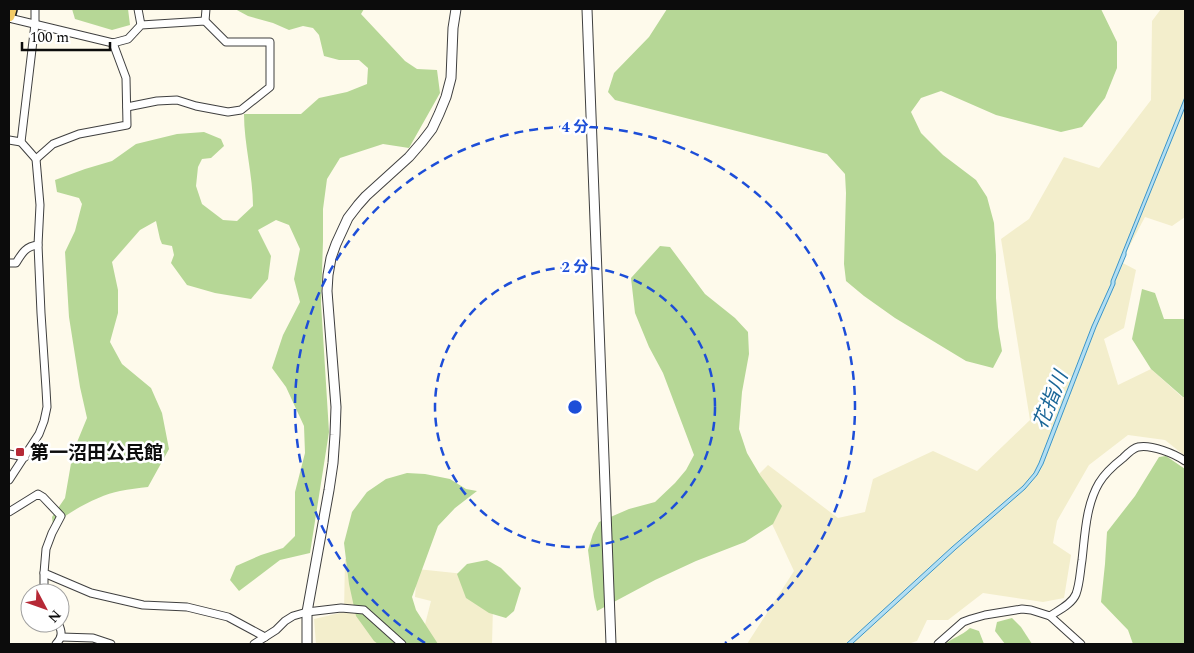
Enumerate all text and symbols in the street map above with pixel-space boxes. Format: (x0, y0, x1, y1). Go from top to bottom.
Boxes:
scale bar (22, 20, 110, 52)
text: 100 m (30, 26, 69, 49)
text: 4 分 (561, 116, 589, 139)
text: 2 分 (561, 256, 589, 279)
water label: 花指川 (1026, 365, 1077, 434)
centre of rings (566, 398, 584, 416)
place label: 第一沼田公民館 (30, 439, 163, 468)
marker: 第一沼田公民館 (14, 446, 26, 458)
north arrow (20, 583, 70, 633)
text: N (43, 605, 66, 627)

